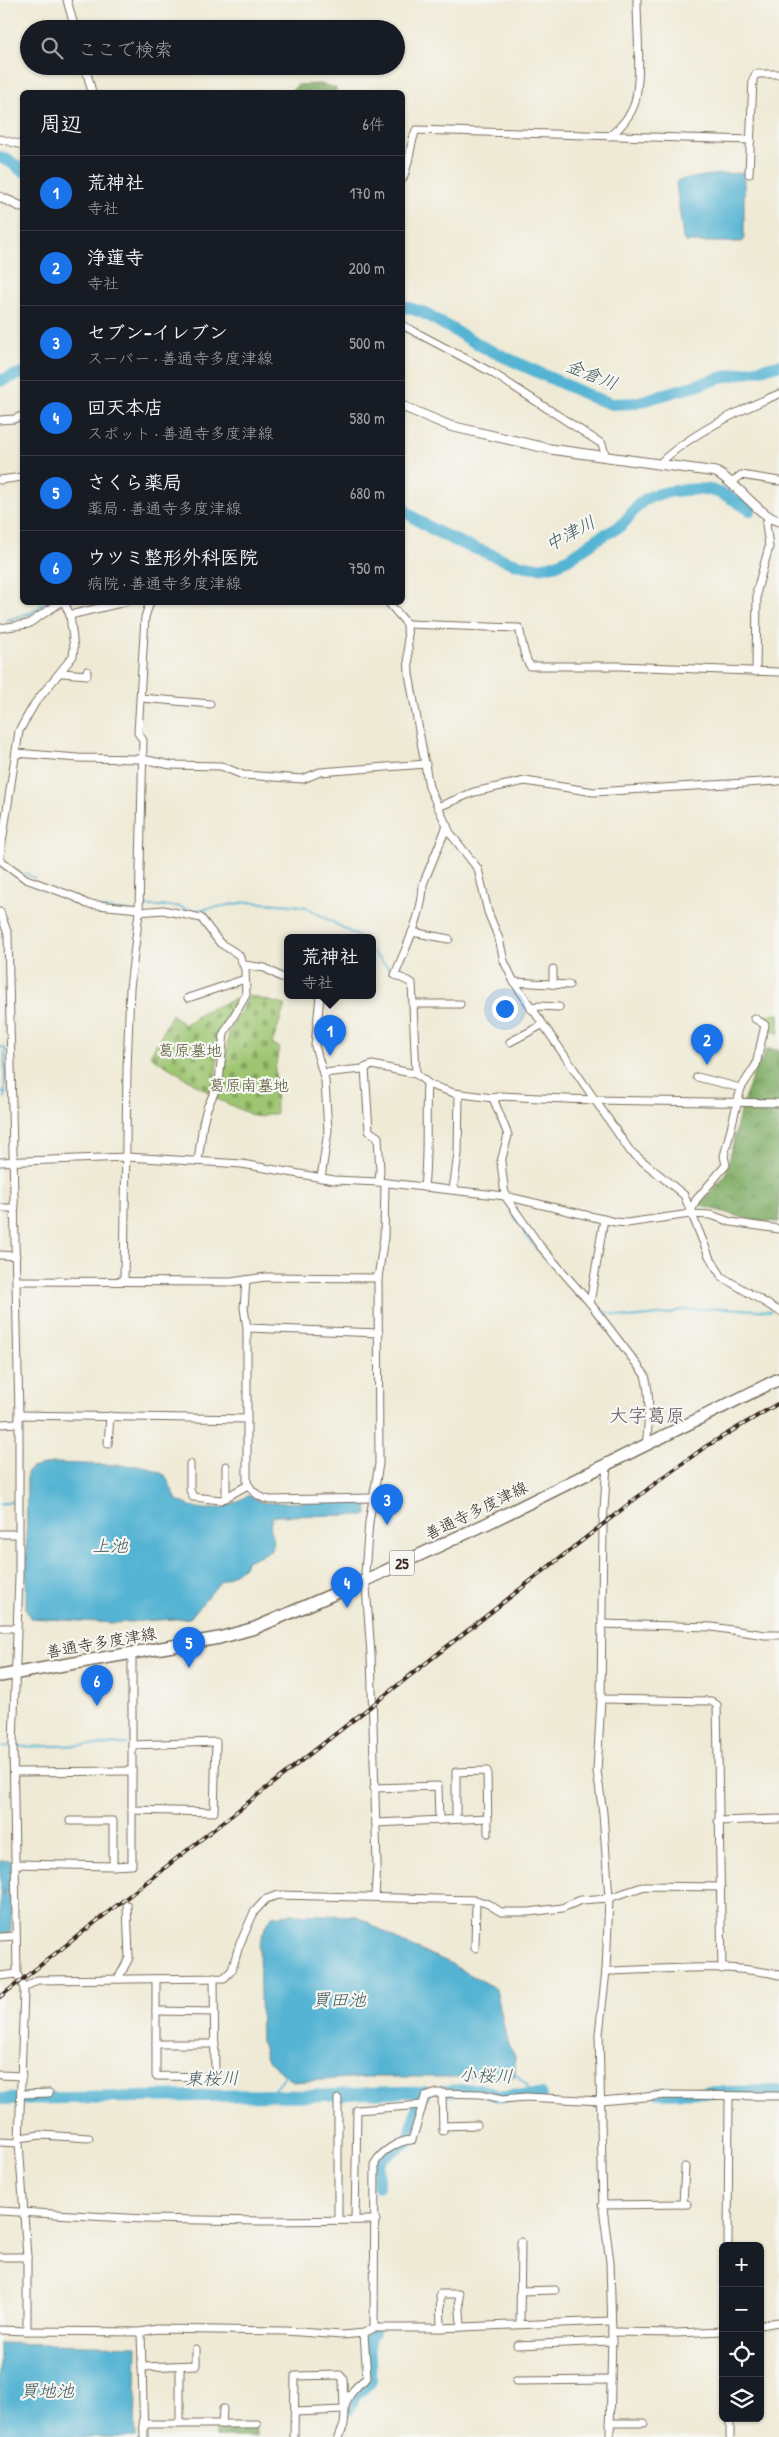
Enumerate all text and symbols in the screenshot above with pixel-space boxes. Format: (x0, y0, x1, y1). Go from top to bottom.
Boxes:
search box (20, 20, 405, 75)
icon: search (38, 34, 66, 62)
text: ここで検索 (78, 36, 173, 62)
text: 周辺 (40, 109, 82, 138)
text: 6件 (363, 113, 385, 135)
text: 荒神社 (87, 169, 144, 195)
text: 1 (53, 182, 59, 204)
text: 170 m (350, 182, 385, 204)
text: 寺社 (87, 197, 119, 219)
text: 浄蓮寺 (87, 244, 144, 270)
text: 2 (52, 257, 60, 279)
text: 200 m (349, 257, 385, 279)
text: 寺社 (87, 272, 119, 294)
text: セブン-イレブン (87, 319, 228, 345)
text: 3 (52, 332, 60, 354)
text: 500 m (349, 332, 385, 354)
text: スーパー · 善通寺多度津線 (87, 347, 273, 369)
water label: 金倉川 (562, 352, 622, 396)
text: 回天本店 (87, 394, 163, 420)
text: 4 (53, 407, 59, 429)
text: 580 m (350, 407, 385, 429)
text: スポット · 善通寺多度津線 (87, 422, 274, 444)
text: さくら薬局 (87, 469, 182, 495)
text: 5 (53, 482, 59, 504)
text: 680 m (350, 482, 385, 504)
text: 薬局 · 善通寺多度津線 (87, 497, 242, 519)
water label: 中津川 (540, 509, 600, 557)
text: ウツミ整形外科医院 (87, 544, 258, 570)
text: 6 (53, 557, 59, 579)
text: 750 m (349, 557, 385, 579)
text: 病院 · 善通寺多度津線 (87, 572, 242, 594)
popup (284, 934, 376, 999)
text: 荒神社 (301, 943, 359, 969)
text: 寺社 (301, 971, 334, 993)
your location (492, 996, 518, 1022)
pin: 1 (314, 1015, 346, 1056)
pin: 2 (691, 1024, 723, 1065)
park label: 葛原墓地 (158, 1039, 222, 1061)
park label: 葛原南墓地 (209, 1074, 289, 1096)
district label: 大字葛原 (609, 1402, 685, 1428)
street label: 善通寺多度津線 (421, 1476, 531, 1544)
pin: 3 (371, 1484, 403, 1525)
water label: 上池 (92, 1533, 129, 1558)
road number: 25 (390, 1550, 414, 1576)
pin: 4 (331, 1567, 363, 1608)
street label: 善通寺多度津線 (44, 1621, 158, 1663)
pin: 5 (173, 1627, 205, 1668)
pin: 6 (81, 1665, 113, 1706)
water label: 買田池 (312, 1987, 367, 2012)
water label: 小桜川 (459, 2062, 513, 2088)
water label: 東桜川 (185, 2065, 239, 2091)
map controls (719, 2242, 764, 2422)
button: + (719, 2242, 764, 2287)
button: − (719, 2287, 764, 2332)
button: locate (719, 2332, 764, 2377)
button: layers (719, 2377, 764, 2422)
water label: 買地池 (20, 2378, 75, 2403)

